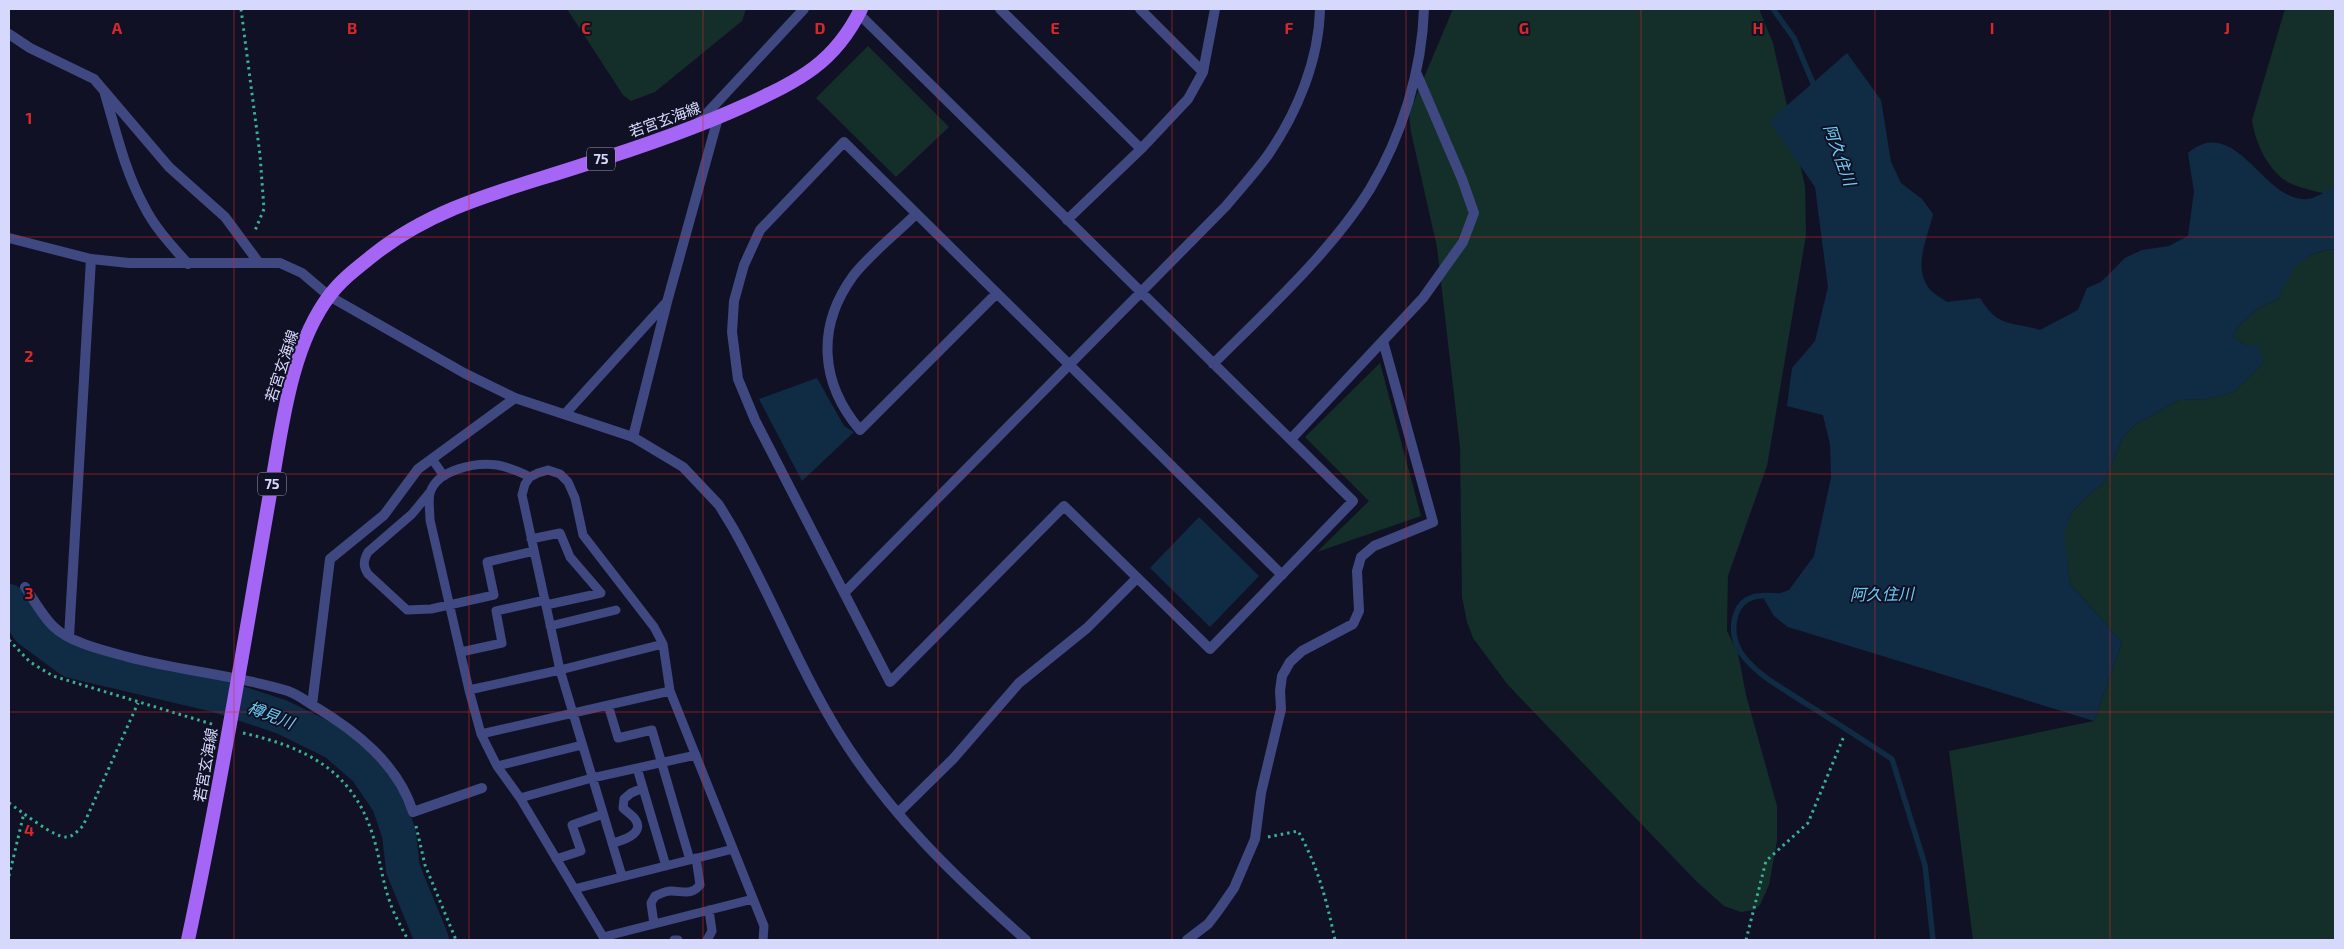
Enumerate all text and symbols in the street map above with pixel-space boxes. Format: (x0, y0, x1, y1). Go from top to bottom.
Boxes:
text: A (112, 18, 123, 37)
text: B (347, 18, 357, 37)
text: C (581, 18, 591, 37)
text: D (815, 18, 826, 37)
text: E (1050, 18, 1060, 37)
text: F (1285, 18, 1294, 37)
text: G (1519, 18, 1529, 37)
text: H (1752, 18, 1764, 37)
text: I (1990, 18, 1994, 37)
text: J (2224, 18, 2230, 37)
street label: 若宮玄海線 (626, 98, 703, 140)
text: 1 (26, 108, 32, 127)
water label: 阿久住川 (1821, 122, 1861, 190)
road number: 75 (587, 148, 615, 170)
street label: 若宮玄海線 (261, 327, 301, 404)
text: 2 (24, 346, 34, 365)
road number: 75 (258, 472, 286, 496)
text: 3 (24, 583, 34, 602)
water label: 阿久住川 (1850, 583, 1916, 604)
water label: 樽見川 (245, 697, 299, 733)
street label: 若宮玄海線 (190, 726, 220, 803)
text: 4 (24, 820, 34, 839)

